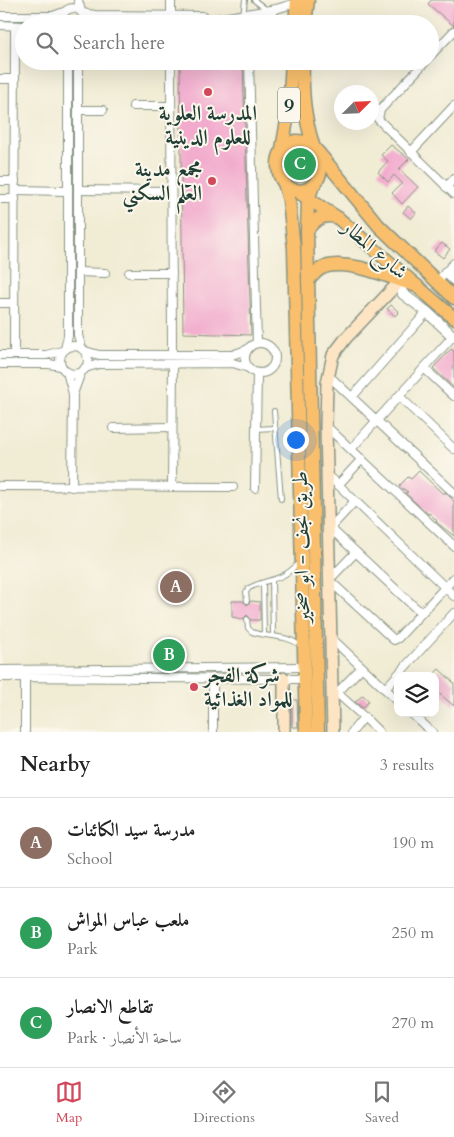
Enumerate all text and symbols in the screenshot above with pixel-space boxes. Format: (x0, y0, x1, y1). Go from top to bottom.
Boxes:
search box (15, 15, 439, 70)
icon: search (33, 29, 61, 57)
text: Search here (73, 30, 165, 56)
north arrow (334, 85, 379, 130)
marker: المدرسة العلوية للعلوم الدينية (202, 86, 214, 98)
road number: 9 (278, 88, 300, 122)
place label: المدرسة العلوية للعلوم الدينية (159, 99, 257, 156)
pin: C (284, 145, 316, 183)
place label: مجمع مدينة العلم السكني (123, 155, 202, 214)
marker: مجمع مدينة العلم السكني (206, 175, 218, 187)
street label: شارع المطار (332, 211, 414, 288)
your location (283, 427, 309, 453)
street label: طريق نجف - ابو صخير (286, 471, 317, 625)
pin: A (160, 568, 192, 606)
pin: B (153, 636, 185, 674)
place label: شركة الفجر للمواد الغذائية (202, 661, 292, 714)
map controls (394, 672, 439, 717)
button: layers (394, 672, 439, 717)
marker: شركة الفجر للمواد الغذائية (188, 681, 200, 693)
text: Nearby (20, 750, 91, 779)
text: 3 results (380, 754, 434, 776)
text: مدرسة سيد الكائنات (67, 817, 195, 843)
text: A (30, 832, 42, 854)
text: 190 m (392, 832, 434, 854)
text: School (67, 848, 112, 870)
text: ملعب عباس المواش (67, 907, 189, 933)
text: B (30, 922, 42, 944)
text: 250 m (392, 922, 434, 944)
text: Park (67, 938, 98, 960)
text: تقاطع الانصار (67, 994, 153, 1020)
text: C (30, 1012, 42, 1034)
text: 270 m (392, 1012, 434, 1034)
text: Park · ساحة الأنصار (67, 1027, 182, 1049)
tab: Map (55, 1078, 83, 1127)
tab: Directions (193, 1078, 255, 1127)
tab: Saved (365, 1078, 399, 1127)

